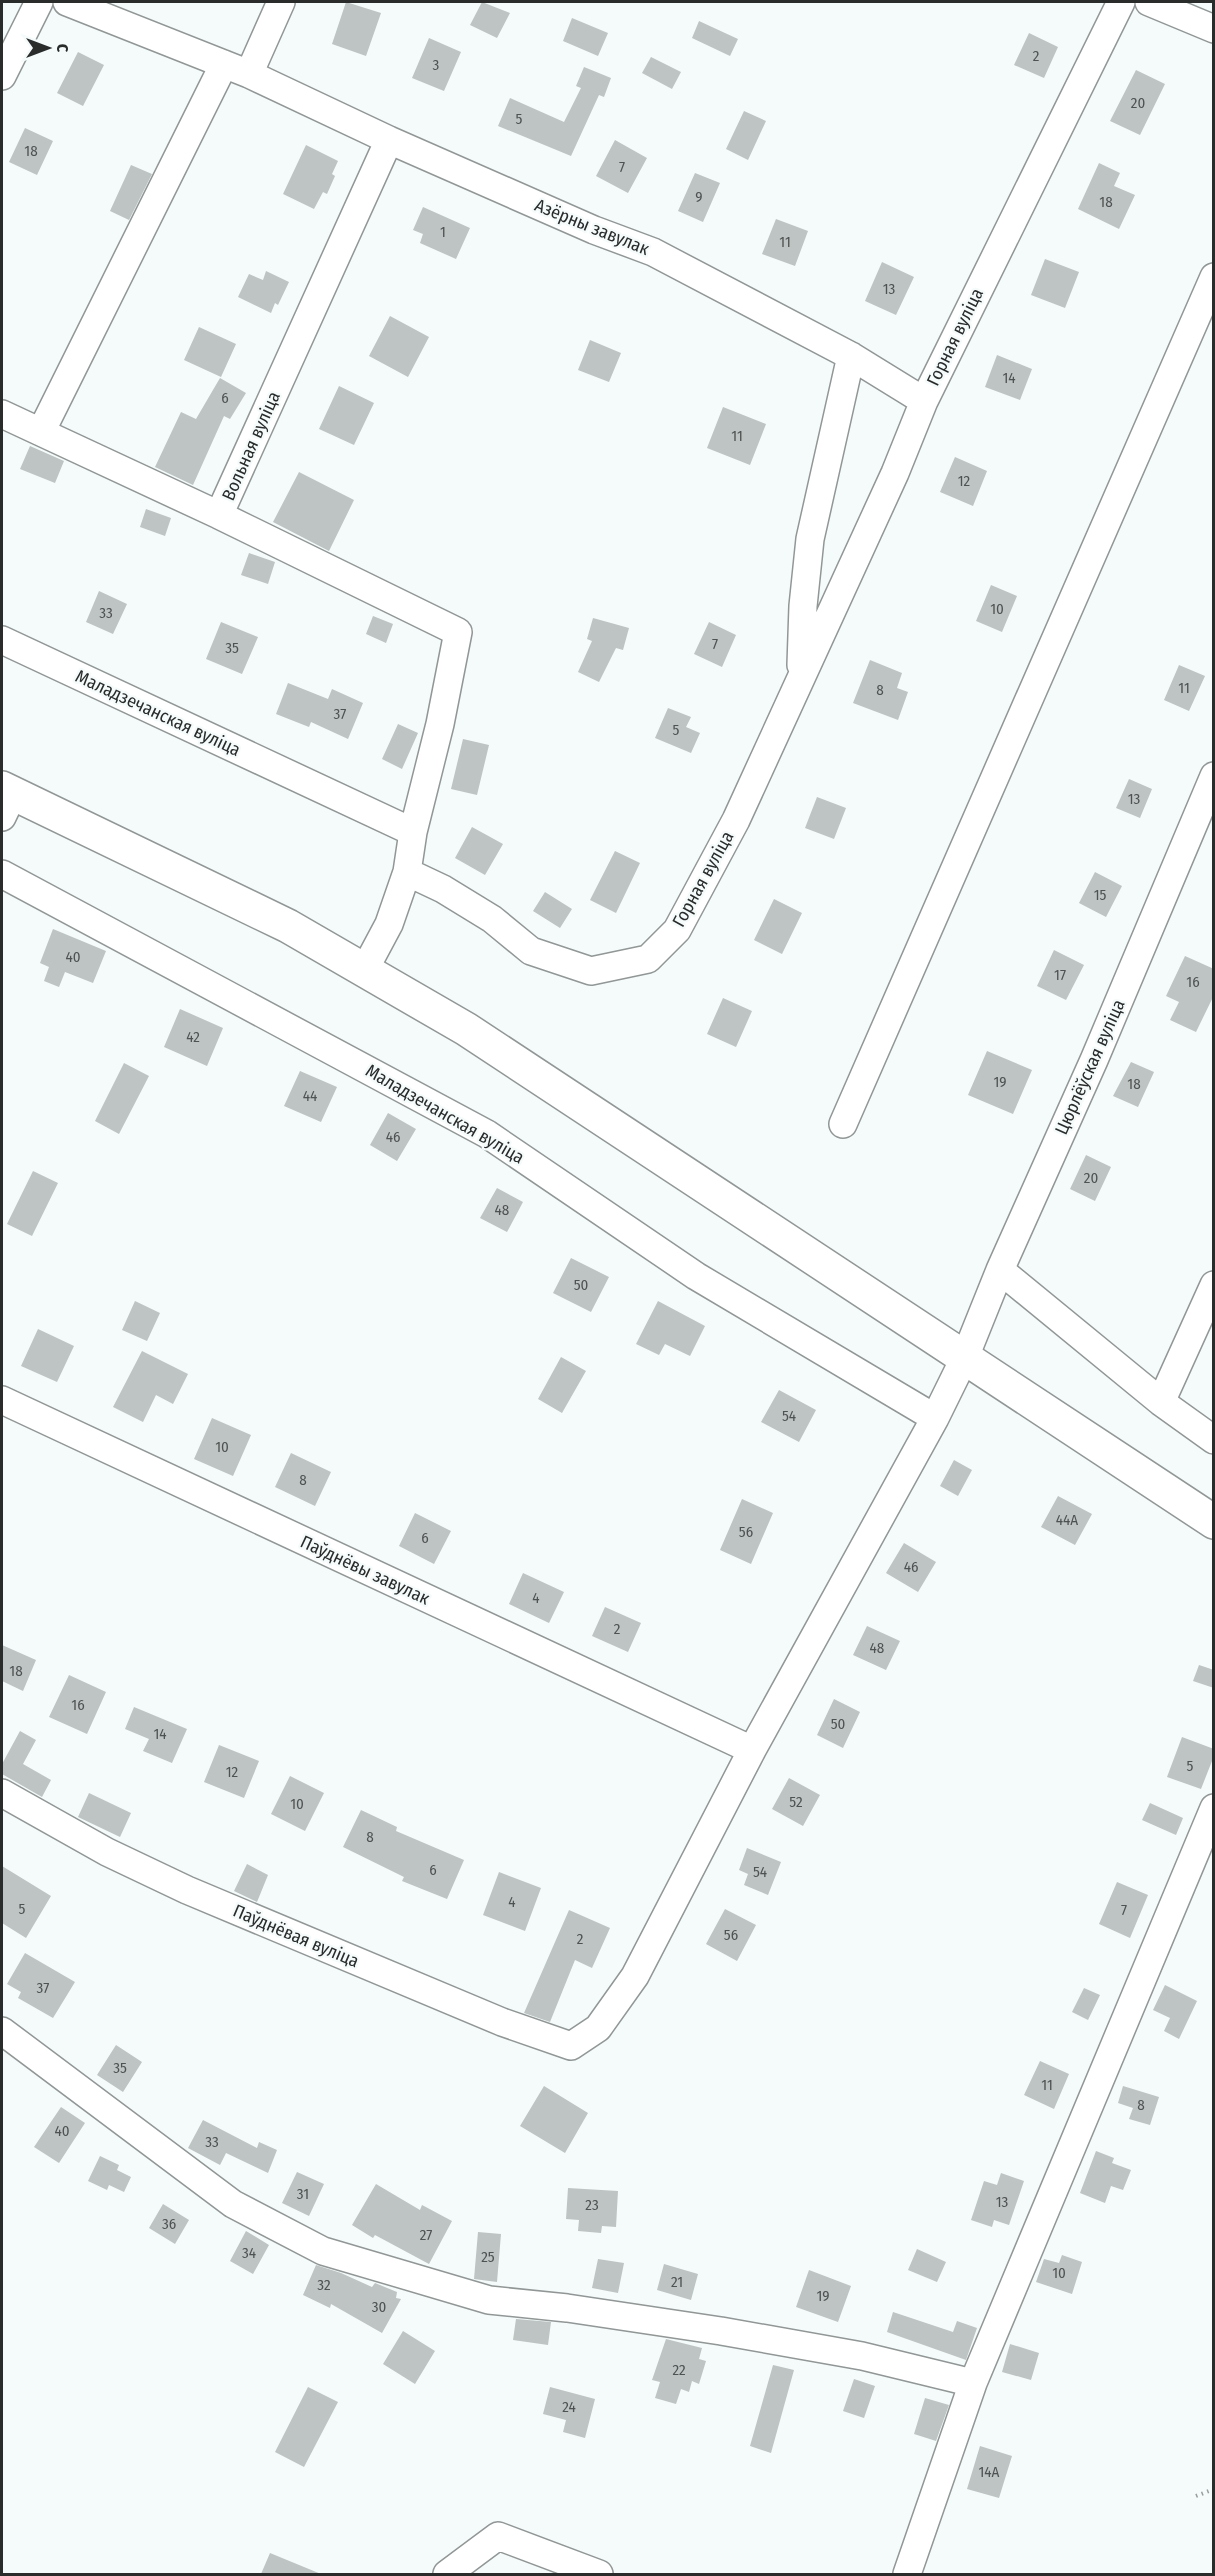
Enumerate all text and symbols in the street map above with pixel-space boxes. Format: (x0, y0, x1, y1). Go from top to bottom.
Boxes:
north arrow (18, 18, 78, 78)
text: С (53, 44, 72, 53)
house number: 2 (1033, 47, 1040, 65)
house number: 3 (433, 56, 440, 74)
house number: 20 (1131, 94, 1145, 112)
house number: 5 (516, 110, 523, 128)
house number: 18 (24, 142, 38, 160)
house number: 7 (619, 158, 625, 176)
house number: 9 (695, 188, 703, 206)
house number: 18 (1099, 193, 1113, 211)
street label: Азёрны завулак (532, 194, 653, 260)
house number: 1 (440, 223, 446, 241)
house number: 11 (779, 233, 791, 251)
house number: 13 (883, 280, 896, 298)
street label: Горная вуліца (922, 284, 988, 389)
house number: 14 (1002, 369, 1016, 387)
street label: Вольная вуліца (217, 388, 285, 504)
house number: 6 (221, 389, 229, 407)
house number: 11 (731, 427, 743, 445)
house number: 12 (958, 472, 971, 490)
house number: 10 (990, 600, 1004, 618)
house number: 33 (99, 604, 113, 622)
house number: 7 (712, 635, 718, 653)
house number: 35 (225, 639, 239, 657)
street label: Маладзечанская вуліца (72, 665, 244, 761)
house number: 11 (1178, 679, 1190, 697)
house number: 8 (876, 681, 884, 699)
house number: 37 (334, 705, 346, 723)
house number: 5 (673, 721, 680, 739)
house number: 13 (1128, 790, 1141, 808)
street label: Горная вуліца (668, 827, 738, 931)
house number: 15 (1094, 886, 1106, 904)
house number: 40 (65, 948, 81, 966)
house number: 17 (1054, 966, 1066, 984)
house number: 16 (1186, 973, 1200, 991)
street label: Цюрлёўская вуліца (1050, 996, 1130, 1138)
house number: 42 (186, 1028, 200, 1046)
street label: Маладзечанская вуліца (362, 1060, 528, 1168)
house number: 19 (993, 1073, 1007, 1091)
house number: 18 (1127, 1075, 1141, 1093)
house number: 44 (303, 1087, 317, 1105)
house number: 46 (386, 1128, 400, 1146)
house number: 20 (1084, 1169, 1098, 1187)
house number: 48 (495, 1201, 509, 1219)
house number: 50 (574, 1276, 588, 1294)
house number: 54 (782, 1407, 796, 1425)
house number: 10 (215, 1438, 229, 1456)
house number: 8 (299, 1471, 307, 1489)
house number: 44А (1056, 1511, 1078, 1529)
house number: 56 (739, 1523, 753, 1541)
house number: 6 (421, 1529, 429, 1547)
street label: Паўднёвы завулак (297, 1530, 434, 1610)
house number: 46 (904, 1558, 918, 1576)
house number: 4 (532, 1589, 540, 1607)
house number: 2 (614, 1620, 621, 1638)
house number: 48 (870, 1639, 884, 1657)
house number: 18 (9, 1662, 23, 1680)
house number: 16 (71, 1696, 85, 1714)
house number: 50 (831, 1715, 845, 1733)
house number: 14 (153, 1725, 167, 1743)
house number: 5 (1187, 1757, 1194, 1775)
house number: 12 (226, 1763, 239, 1781)
house number: 52 (789, 1793, 803, 1811)
house number: 10 (290, 1795, 304, 1813)
house number: 8 (366, 1828, 374, 1846)
house number: 6 (429, 1861, 437, 1879)
house number: 54 (753, 1863, 767, 1881)
house number: 4 (508, 1893, 516, 1911)
house number: 5 (19, 1900, 26, 1918)
street label: Паўднёвая вуліца (230, 1900, 362, 1972)
house number: 7 (1121, 1901, 1127, 1919)
house number: 56 (724, 1926, 738, 1944)
house number: 2 (577, 1930, 584, 1948)
house number: 37 (37, 1979, 49, 1997)
house number: 35 (113, 2059, 127, 2077)
house number: 11 (1041, 2076, 1053, 2094)
house number: 8 (1137, 2096, 1145, 2114)
house number: 40 (54, 2122, 70, 2140)
house number: 33 (205, 2133, 219, 2151)
house number: 31 (297, 2185, 309, 2203)
house number: 13 (996, 2193, 1009, 2211)
house number: 23 (585, 2196, 599, 2214)
house number: 36 (162, 2215, 176, 2233)
house number: 27 (420, 2226, 432, 2244)
house number: 34 (242, 2244, 256, 2262)
house number: 25 (481, 2248, 495, 2266)
house number: 10 (1052, 2264, 1066, 2282)
house number: 21 (671, 2273, 683, 2291)
house number: 32 (317, 2276, 331, 2294)
house number: 19 (816, 2287, 830, 2305)
house number: 30 (372, 2298, 386, 2316)
house number: 22 (672, 2361, 686, 2379)
house number: 24 (562, 2398, 576, 2416)
house number: 14А (978, 2463, 1000, 2481)

